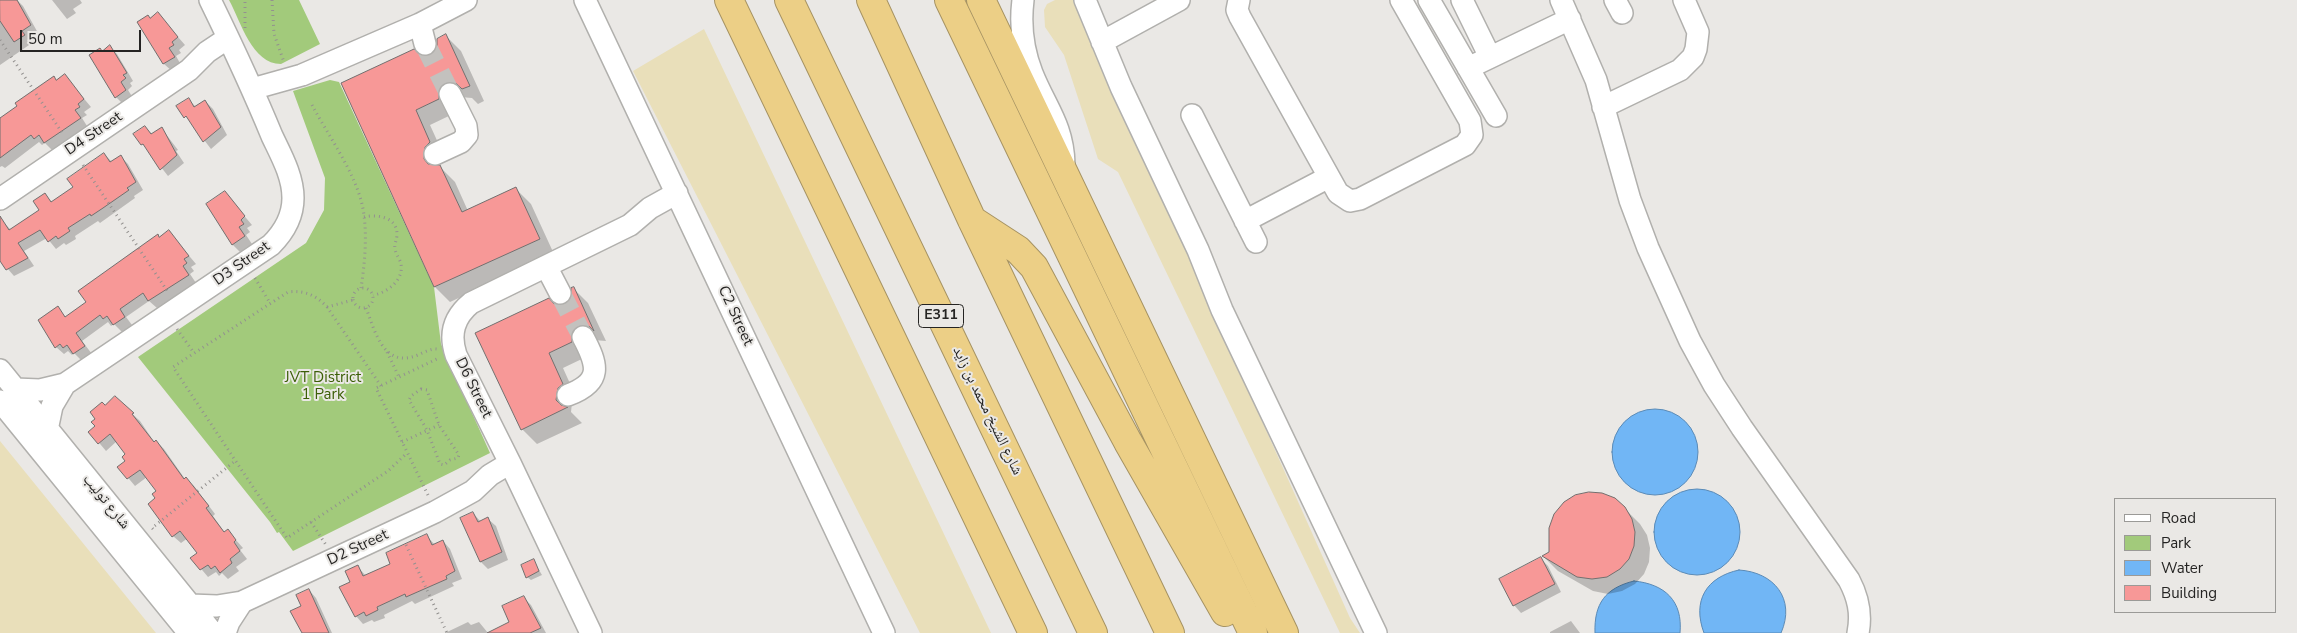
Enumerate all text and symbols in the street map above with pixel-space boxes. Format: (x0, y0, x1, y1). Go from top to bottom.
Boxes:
scale bar (22, 20, 144, 52)
text: 50 m (28, 29, 63, 49)
street label: D4 Street (62, 108, 126, 160)
street label: D3 Street (210, 238, 274, 290)
street label: C2 Street (713, 283, 757, 349)
road number: E311 (918, 304, 964, 328)
street label: شارع الشيخ محمد بن زايد (948, 344, 1026, 478)
street label: D6 Street (451, 355, 495, 421)
park label: JVT District 1 Park (285, 369, 361, 404)
street label: شارع توليب (78, 471, 134, 533)
legend (2114, 498, 2277, 613)
text: Road (2161, 508, 2196, 528)
street label: D2 Street (325, 526, 391, 570)
text: Park (2161, 533, 2191, 553)
text: Water (2161, 558, 2203, 578)
text: Building (2161, 583, 2217, 603)

